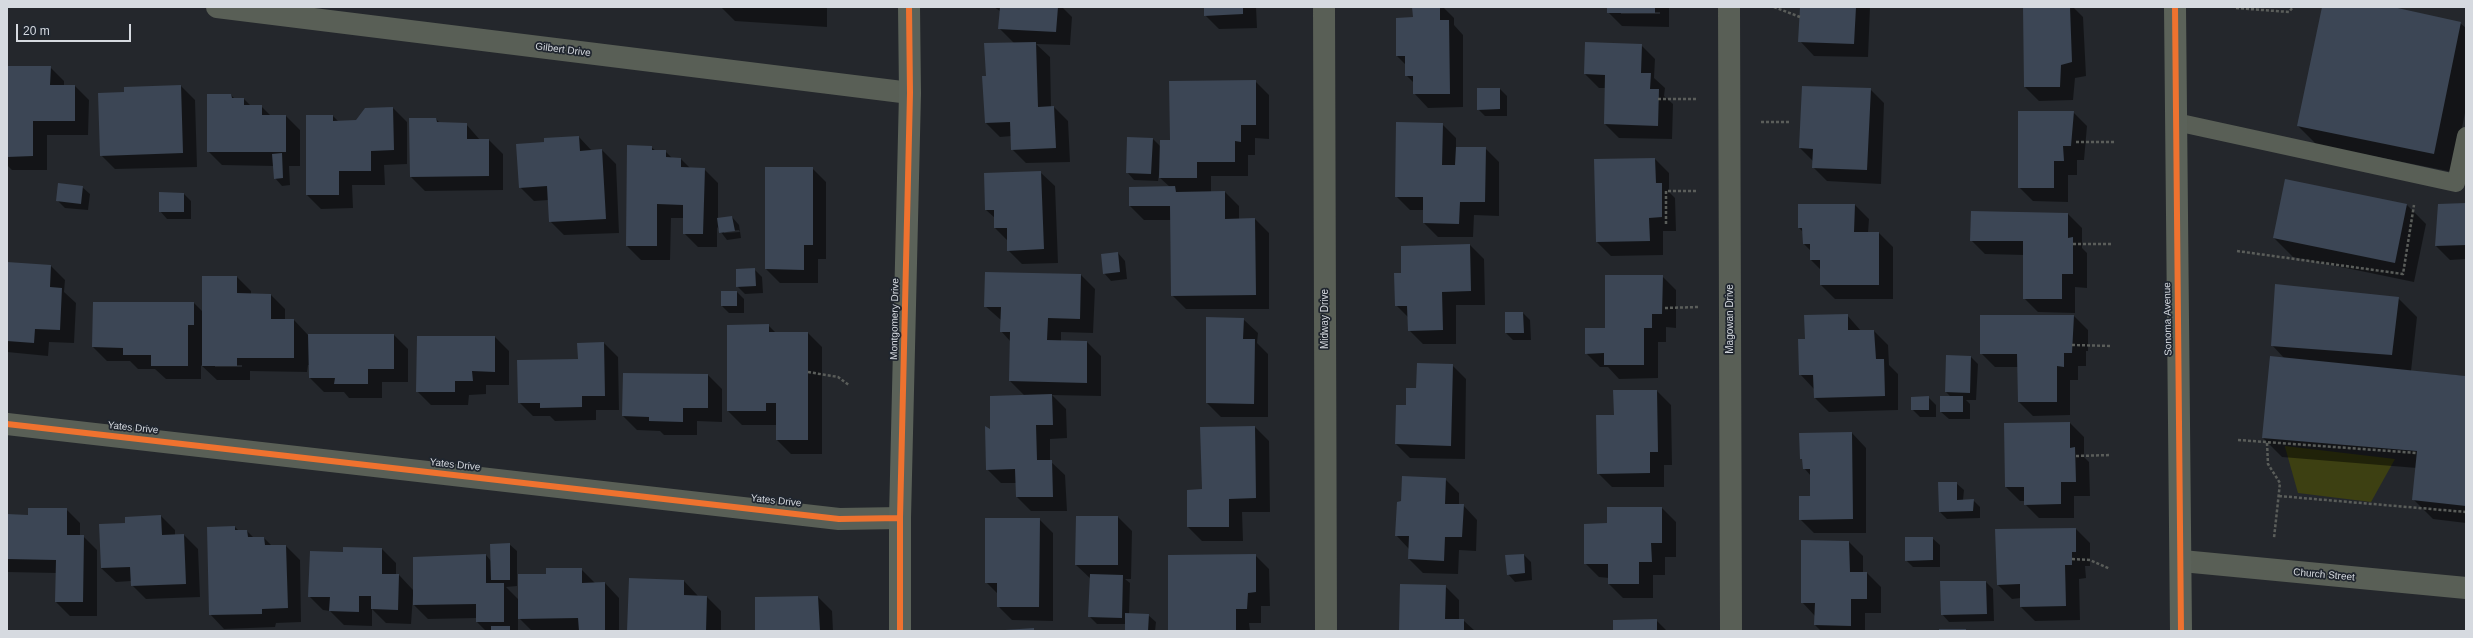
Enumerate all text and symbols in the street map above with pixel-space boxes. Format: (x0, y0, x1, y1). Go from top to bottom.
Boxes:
scale bar (18, 16, 133, 42)
text: 20 m (23, 24, 50, 38)
street label: Gilbert Drive (535, 41, 591, 59)
street label: Montgomery Drive (888, 278, 902, 360)
street label: Sonoma Avenue (2161, 282, 2175, 356)
street label: Magowan Drive (1724, 284, 1736, 354)
street label: Midway Drive (1319, 289, 1331, 349)
street label: Yates Drive (107, 419, 159, 437)
street label: Yates Drive (429, 456, 481, 474)
street label: Yates Drive (750, 492, 802, 510)
street label: Church Street (2293, 566, 2355, 584)

